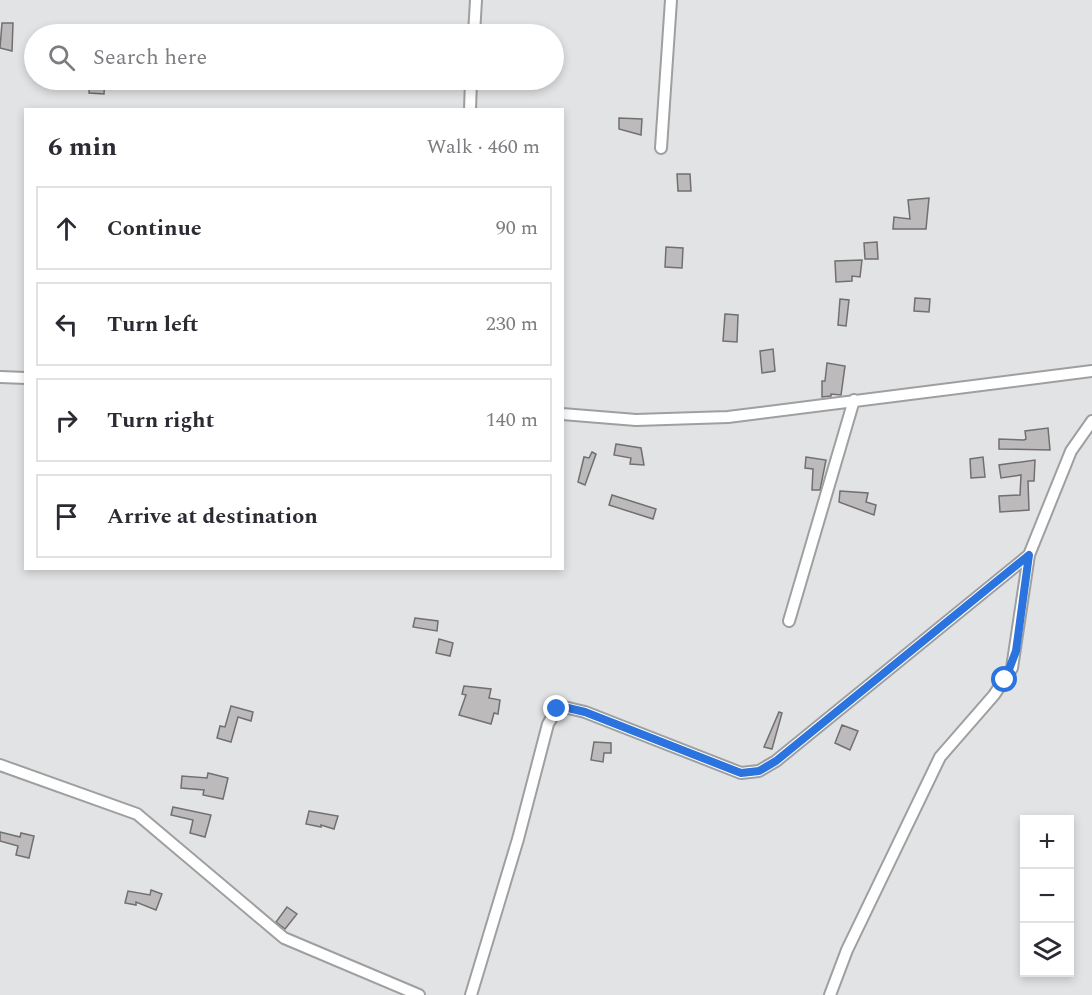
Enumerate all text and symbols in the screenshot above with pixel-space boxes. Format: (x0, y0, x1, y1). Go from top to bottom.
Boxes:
search box (24, 24, 564, 90)
icon: search (45, 41, 78, 74)
text: Search here (93, 41, 207, 74)
text: 6 min (48, 127, 117, 167)
text: Walk · 460 m (427, 132, 540, 162)
icon: ahead (50, 212, 83, 245)
text: Continue (107, 212, 202, 245)
text: 90 m (496, 213, 538, 243)
icon: left (50, 308, 83, 341)
text: Turn left (107, 308, 199, 341)
text: 230 m (486, 309, 538, 339)
icon: right (50, 404, 83, 437)
text: Turn right (107, 404, 214, 437)
text: 140 m (486, 405, 538, 435)
icon: arrive (50, 500, 83, 533)
text: Arrive at destination (107, 500, 318, 533)
route start (991, 666, 1017, 692)
route end (543, 695, 569, 721)
map controls (1020, 815, 1074, 977)
button: + (1020, 815, 1074, 869)
button: − (1020, 869, 1074, 923)
button: layers (1020, 923, 1074, 977)

